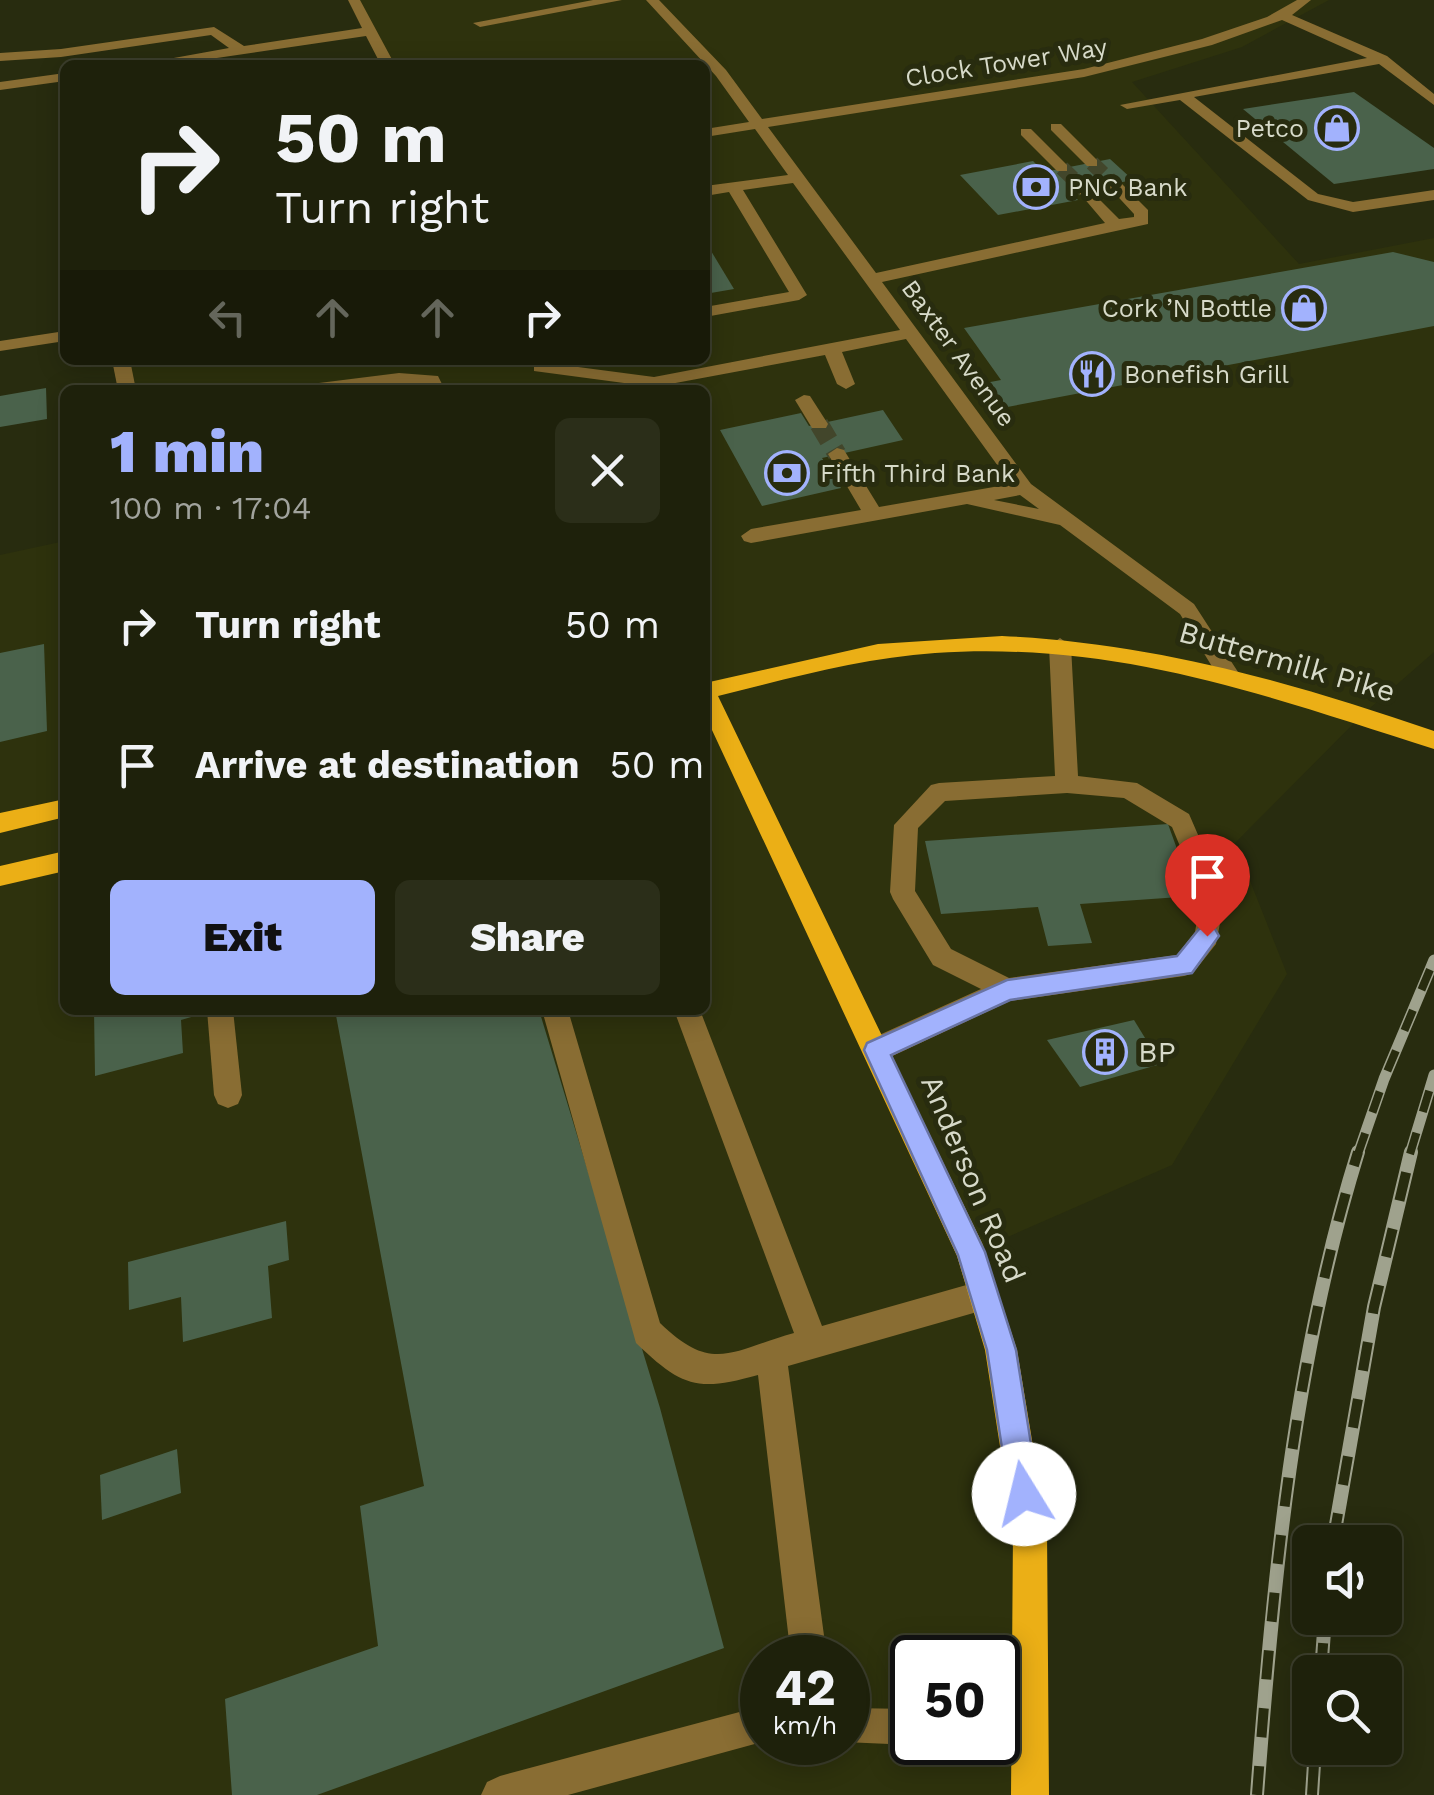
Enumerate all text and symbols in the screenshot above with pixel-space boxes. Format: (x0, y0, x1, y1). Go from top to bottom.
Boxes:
street label: Clock Tower Way (903, 32, 1109, 93)
text: 50 m (275, 97, 447, 179)
icon: right (110, 100, 240, 230)
shop icon: Petco (1314, 105, 1360, 151)
place label: Petco (1235, 114, 1304, 143)
bank icon: PNC Bank (1013, 164, 1059, 210)
place label: PNC Bank (1068, 173, 1187, 202)
text: Turn right (275, 181, 489, 234)
street label: Baxter Avenue (896, 274, 1022, 432)
shop icon: Cork ’N Bottle (1281, 285, 1327, 331)
icon: left (200, 290, 255, 345)
icon: ahead (305, 290, 360, 345)
icon: ahead (410, 290, 465, 345)
icon: right (515, 290, 570, 345)
place label: Cork ’N Bottle (1102, 294, 1272, 323)
restaurant icon: Bonefish Grill (1069, 351, 1115, 397)
place label: Bonefish Grill (1124, 360, 1289, 389)
text: 1 min (110, 416, 264, 487)
button: close (555, 418, 660, 523)
bank icon: Fifth Third Bank (764, 450, 810, 496)
place label: Fifth Third Bank (820, 459, 1015, 488)
text: 100 m · 17:04 (110, 489, 311, 527)
icon: right (110, 598, 165, 653)
text: Turn right (195, 603, 381, 647)
text: 50 m (565, 603, 660, 647)
street label: Buttermilk Pike (1175, 614, 1399, 709)
icon: arrive (110, 738, 165, 793)
text: Arrive at destination (195, 743, 580, 787)
text: 50 m (610, 743, 705, 787)
pin (1165, 834, 1250, 937)
icon: arrive (1180, 849, 1235, 904)
button: Exit (110, 880, 375, 995)
button: Share (395, 880, 660, 995)
building icon: BP (1082, 1029, 1128, 1075)
place label: BP (1138, 1034, 1176, 1069)
street label: Anderson Road (914, 1070, 1033, 1288)
position arrow (972, 1442, 1076, 1546)
map controls (1292, 1525, 1402, 1765)
button: sound (1292, 1525, 1402, 1635)
speed limit sign: 50 (890, 1635, 1020, 1765)
button: search (1292, 1655, 1402, 1765)
text: 42 (774, 1658, 836, 1717)
text: km/h (773, 1711, 837, 1740)

